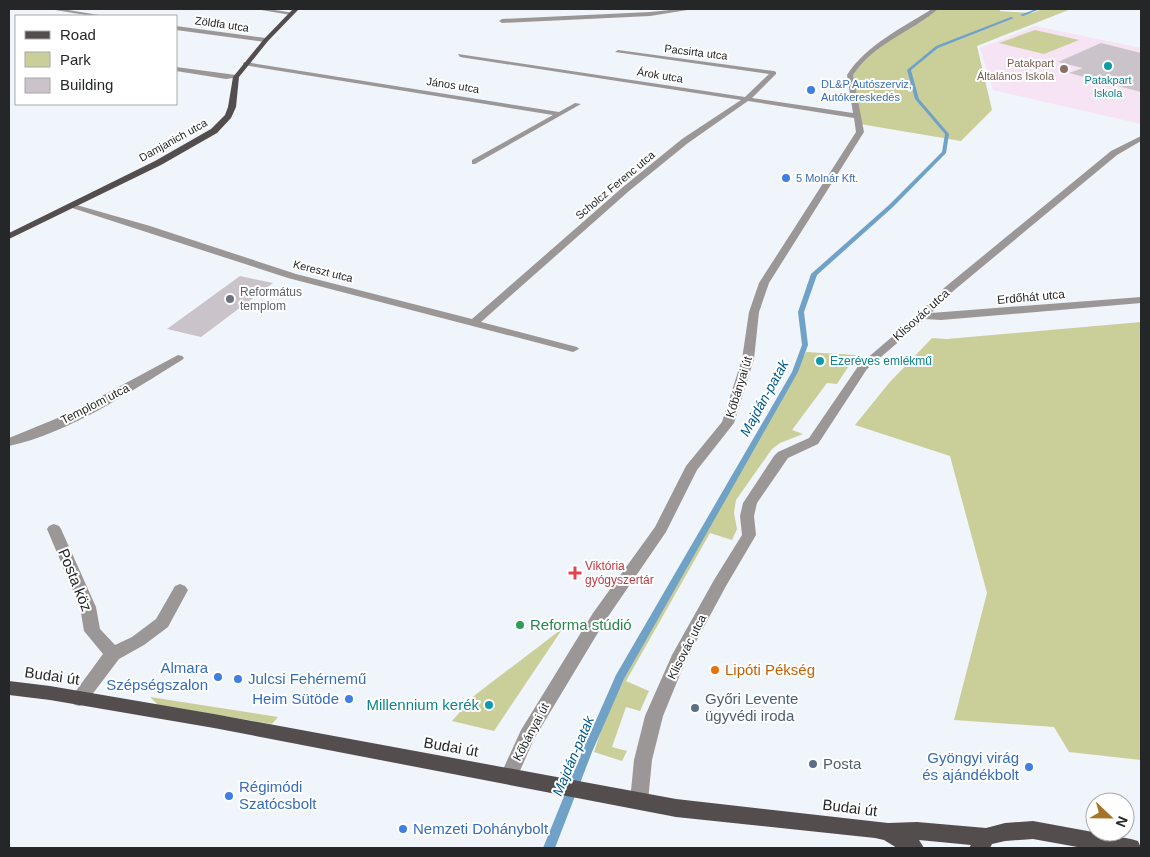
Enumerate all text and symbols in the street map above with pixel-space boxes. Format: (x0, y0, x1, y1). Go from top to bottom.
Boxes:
street label: Zöldfa utca (194, 14, 251, 34)
legend (15, 15, 178, 105)
text: Road (60, 26, 96, 43)
street label: Pacsirta utca (664, 42, 729, 62)
text: Park (60, 51, 91, 68)
place label: Patakpart Általános Iskola (977, 57, 1055, 82)
marker: Patakpart Iskola (1102, 60, 1114, 72)
marker: Patakpart Általános Iskola (1058, 63, 1070, 75)
street label: Árok utca (636, 65, 685, 85)
place label: Patakpart Iskola (1084, 74, 1132, 99)
street label: János utca (426, 75, 481, 95)
text: Building (60, 76, 113, 93)
place label: DL&P Autószerviz, Autókereskedés (821, 78, 912, 103)
marker: DL&P Autószerviz, Autókereskedés (805, 84, 817, 96)
street label: Damjanich utca (137, 116, 210, 164)
street label: Scholcz Ferenc utca (573, 148, 658, 222)
marker: 5 Molnár Kft. (780, 172, 792, 184)
place label: 5 Molnár Kft. (796, 172, 858, 184)
street label: Kereszt utca (292, 258, 355, 284)
place label: Református templom (240, 285, 302, 313)
street label: Klisovác utca (890, 286, 952, 344)
street label: Erdőhát utca (996, 287, 1066, 307)
marker: Református templom (224, 293, 236, 305)
street label: Kőbányai út (723, 354, 755, 419)
place label: Ezeréves emlékmű (830, 354, 932, 368)
marker: Ezeréves emlékmű (814, 355, 826, 367)
water label: Majdán-patak (736, 356, 792, 439)
street label: Templom utca (59, 381, 132, 427)
street label: Posta köz (55, 546, 96, 614)
place label: Viktória gyógyszertár (585, 559, 654, 587)
marker: Viktória gyógyszertár (569, 567, 581, 579)
street label: Klisovác utca (665, 612, 709, 682)
place label: Reforma stúdió (530, 616, 632, 633)
marker: Reforma stúdió (514, 619, 526, 631)
place label: Almara Szépségszalon (106, 659, 209, 693)
place label: Lipóti Pékség (725, 661, 815, 678)
street label: Budai út (24, 663, 81, 688)
marker: Lipóti Pékség (709, 664, 721, 676)
place label: Julcsi Fehérnemű (248, 670, 366, 687)
marker: Almara Szépségszalon (212, 671, 224, 683)
marker: Julcsi Fehérnemű (232, 673, 244, 685)
place label: Heim Sütöde (252, 690, 339, 707)
place label: Győri Levente ügyvédi iroda (705, 690, 798, 724)
marker: Heim Sütöde (343, 693, 355, 705)
place label: Millennium kerék (366, 696, 479, 713)
marker: Millennium kerék (483, 699, 495, 711)
street label: Kőbányai út (510, 700, 552, 763)
marker: Győri Levente ügyvédi iroda (689, 702, 701, 714)
water label: Majdán-patak (549, 713, 597, 798)
street label: Budai út (423, 733, 480, 760)
place label: Gyöngyi virág és ajándékbolt (922, 749, 1020, 783)
place label: Posta (823, 755, 862, 772)
marker: Posta (807, 758, 819, 770)
marker: Gyöngyi virág és ajándékbolt (1023, 761, 1035, 773)
place label: Régimódi Szatócsbolt (239, 778, 317, 812)
marker: Régimódi Szatócsbolt (223, 790, 235, 802)
north arrow (1085, 792, 1135, 842)
street label: Budai út (822, 796, 879, 819)
text: N (1113, 814, 1131, 830)
place label: Nemzeti Dohánybolt (413, 820, 549, 837)
marker: Nemzeti Dohánybolt (397, 823, 409, 835)

